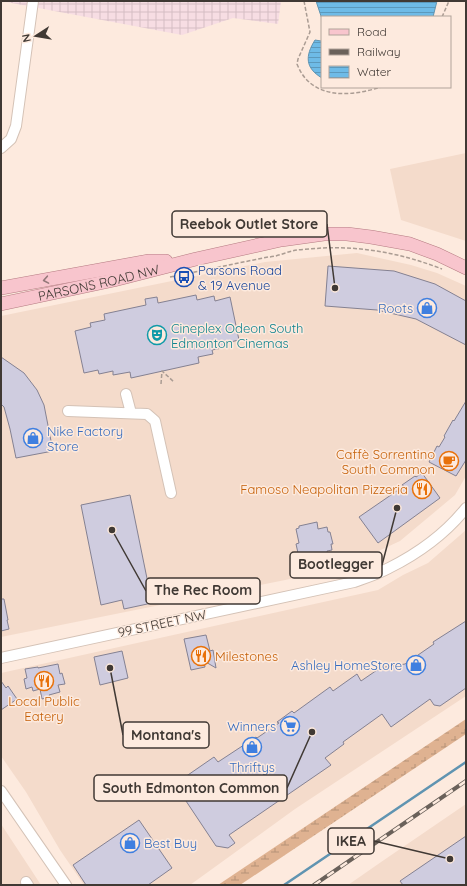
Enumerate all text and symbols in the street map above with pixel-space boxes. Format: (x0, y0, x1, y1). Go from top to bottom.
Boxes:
north arrow (16, 16, 56, 56)
legend (321, 16, 451, 88)
text: Road (357, 24, 387, 39)
text: N (19, 33, 34, 43)
text: Railway (357, 44, 401, 59)
text: Water (357, 64, 392, 79)
callout: Reebok Outlet Store (172, 211, 327, 237)
text: Reebok Outlet Store (180, 215, 318, 233)
street label: PARSONS ROAD NW (37, 261, 161, 304)
place label: Parsons Road & 19 Avenue (198, 262, 282, 293)
bus stop icon: Parsons Road & 19 Avenue (173, 266, 195, 288)
one-way arrow (43, 275, 49, 284)
shop icon: Roots (416, 297, 438, 319)
place label: Roots (378, 300, 413, 316)
place label: Cineplex Odeon South Edmonton Cinemas (171, 320, 304, 351)
theatre icon: Cineplex Odeon South Edmonton Cinemas (146, 324, 168, 346)
place label: Nike Factory Store (47, 423, 123, 454)
shop icon: Nike Factory Store (22, 427, 44, 449)
place label: Caffè Sorrentino South Common (336, 446, 435, 477)
cafe icon: Caffè Sorrentino South Common (438, 450, 460, 472)
restaurant icon: Famoso Neapolitan Pizzeria (411, 478, 433, 500)
place label: Famoso Neapolitan Pizzeria (240, 481, 408, 497)
callout: Bootlegger (290, 552, 382, 578)
text: Bootlegger (298, 555, 374, 573)
callout: The Rec Room (146, 578, 260, 604)
text: The Rec Room (154, 581, 252, 599)
street label: 99 STREET NW (116, 606, 208, 640)
restaurant icon: Milestones (190, 645, 212, 667)
place label: Milestones (215, 648, 278, 664)
shop icon: Ashley HomeStore (405, 654, 427, 676)
place label: Ashley HomeStore (291, 657, 402, 673)
restaurant icon: Local Public Eatery (33, 670, 55, 692)
place label: Local Public Eatery (8, 693, 80, 724)
supermarket icon: Winners (279, 715, 301, 737)
place label: Winners (227, 718, 276, 734)
callout: Montana's (123, 722, 209, 748)
text: Montana's (131, 726, 201, 744)
shop icon: Thriftys (241, 736, 263, 758)
place label: Thriftys (229, 759, 275, 775)
callout: South Edmonton Common (94, 775, 287, 801)
text: South Edmonton Common (103, 779, 279, 797)
callout: IKEA (328, 828, 374, 854)
shop icon: Best Buy (119, 832, 141, 854)
text: IKEA (336, 832, 366, 850)
place label: Best Buy (144, 835, 197, 851)

